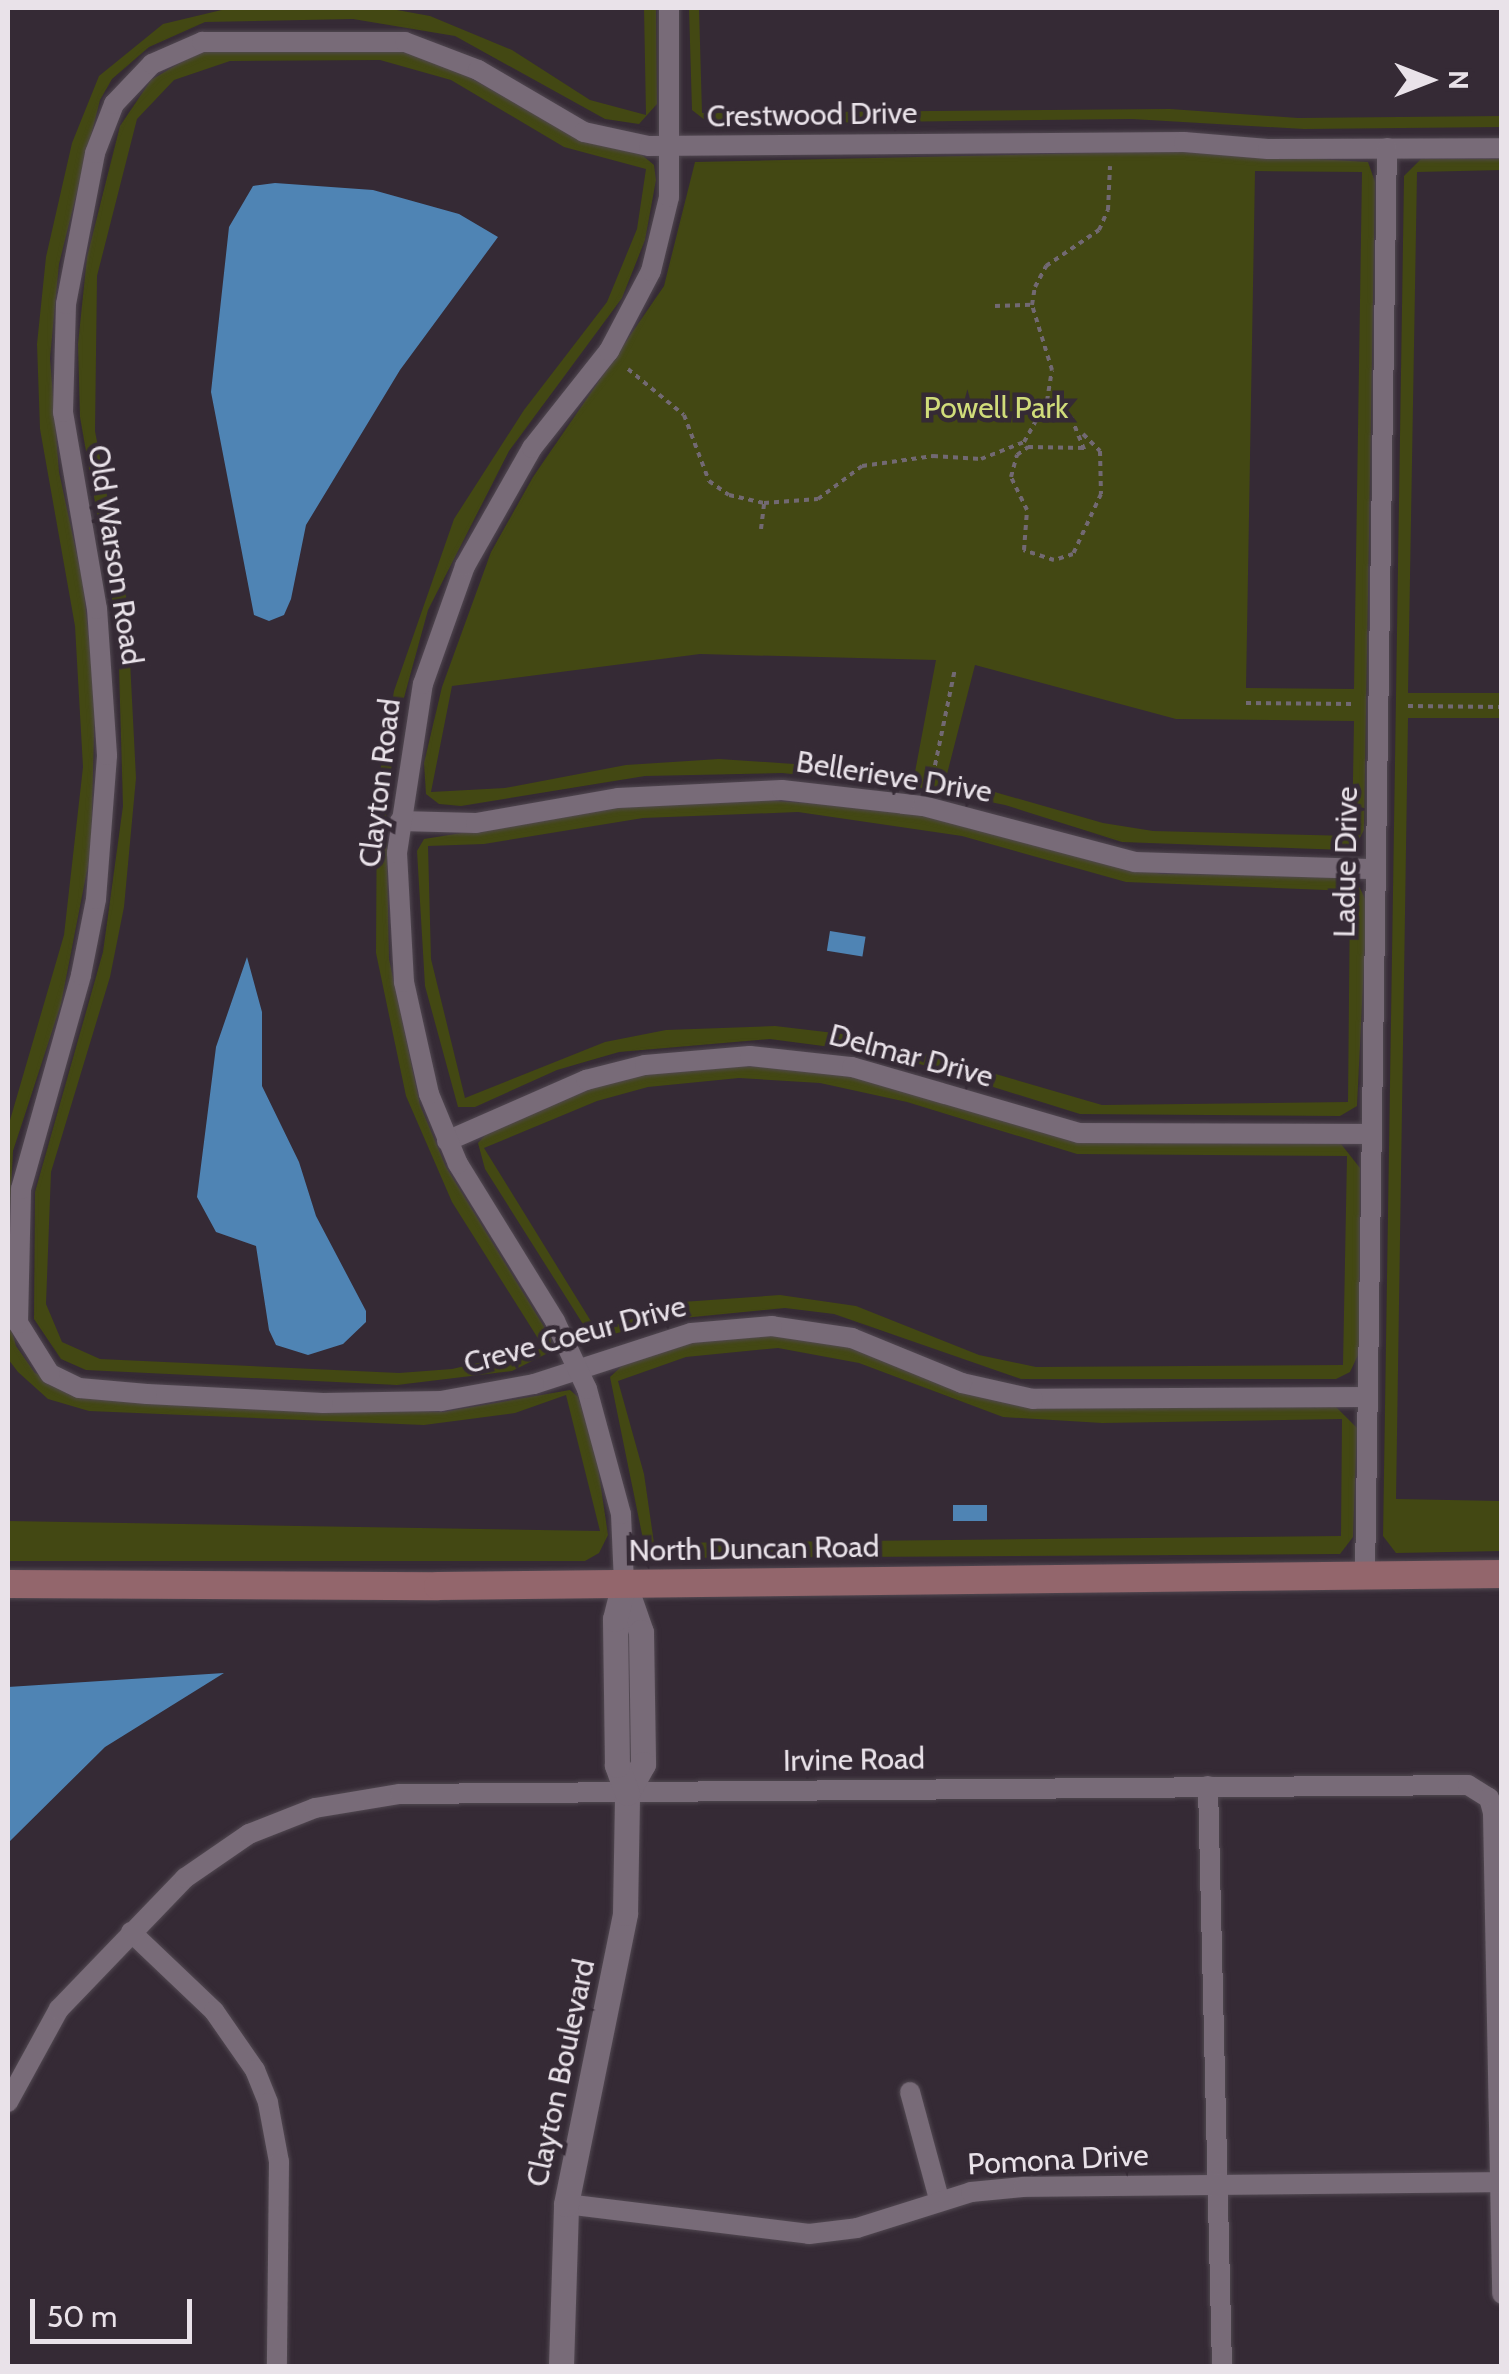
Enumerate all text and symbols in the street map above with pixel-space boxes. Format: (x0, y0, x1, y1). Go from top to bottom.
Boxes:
north arrow (1379, 30, 1479, 130)
text: N (1442, 70, 1476, 90)
street label: Crestwood Drive (706, 95, 918, 135)
park label: Powell Park (923, 390, 1069, 426)
street label: Old Warson Road (80, 443, 150, 667)
street label: Clayton Road (352, 697, 408, 869)
street label: Bellerieve Drive (794, 744, 994, 810)
street label: Ladue Drive (1327, 786, 1365, 938)
street label: Delmar Drive (825, 1017, 997, 1095)
street label: Creve Coeur Drive (460, 1288, 690, 1382)
street label: North Duncan Road (628, 1529, 880, 1569)
street label: Irvine Road (783, 1741, 925, 1779)
street label: Clayton Boulevard (519, 1956, 603, 2190)
street label: Pomona Drive (967, 2137, 1149, 2183)
scale bar (35, 2279, 198, 2341)
text: 50 m (47, 2298, 117, 2335)

